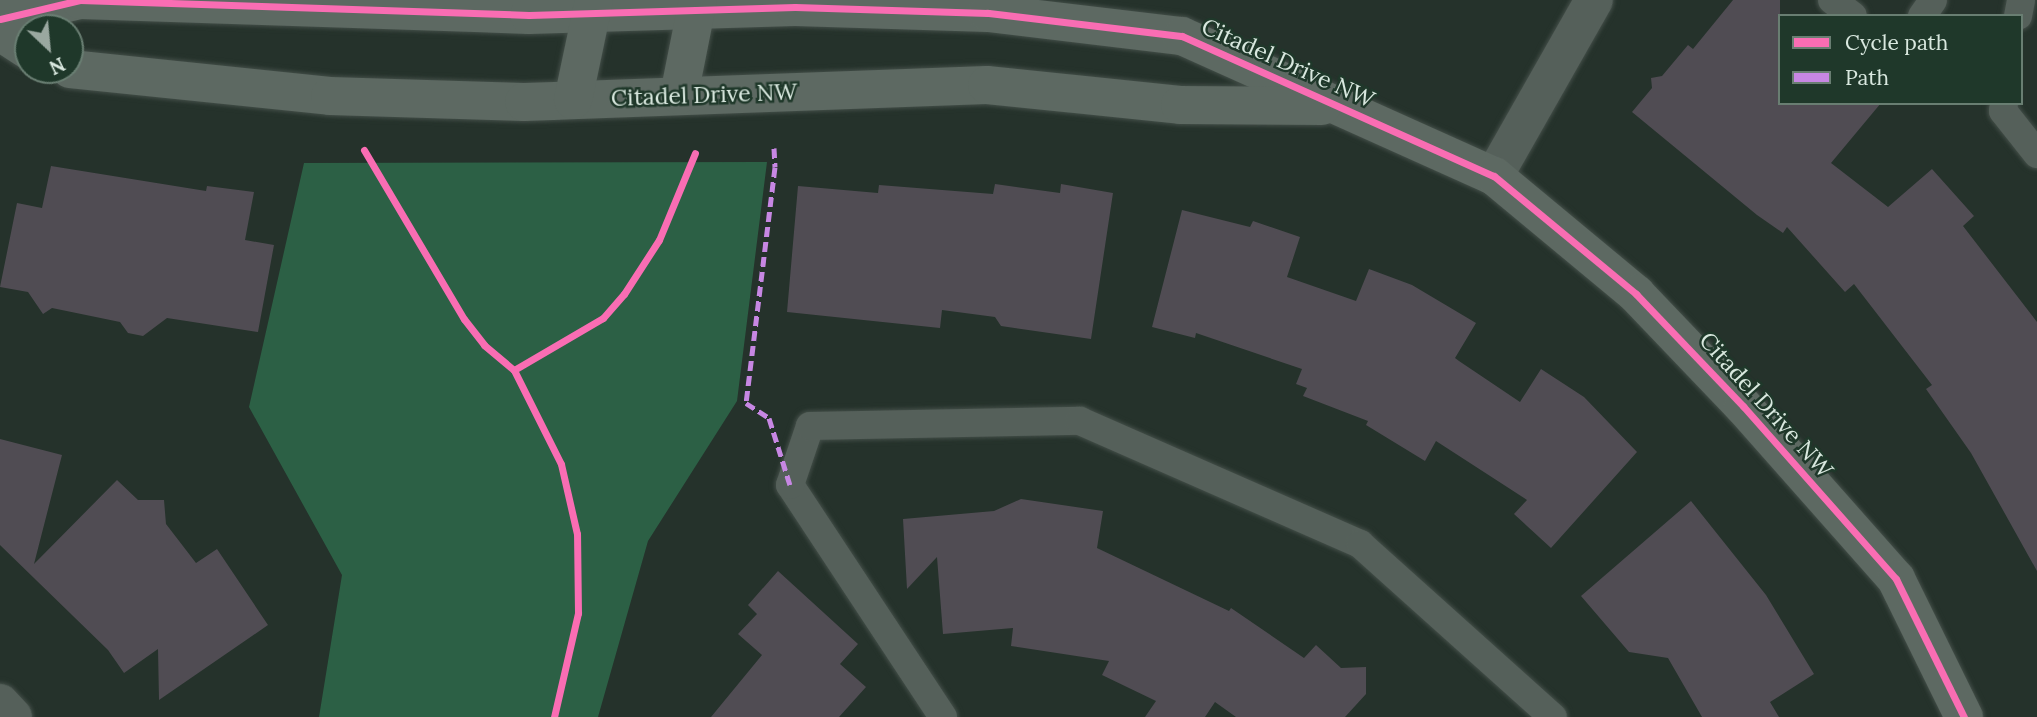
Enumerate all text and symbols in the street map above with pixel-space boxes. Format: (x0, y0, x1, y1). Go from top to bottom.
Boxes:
street label: Citadel Drive NW (1197, 13, 1379, 113)
north arrow (14, 14, 84, 84)
legend (1778, 14, 2023, 105)
text: Cycle path (1845, 29, 1948, 56)
text: N (45, 52, 69, 80)
text: Path (1845, 64, 1889, 91)
street label: Citadel Drive NW (610, 78, 798, 112)
street label: Citadel Drive NW (1693, 327, 1839, 483)

